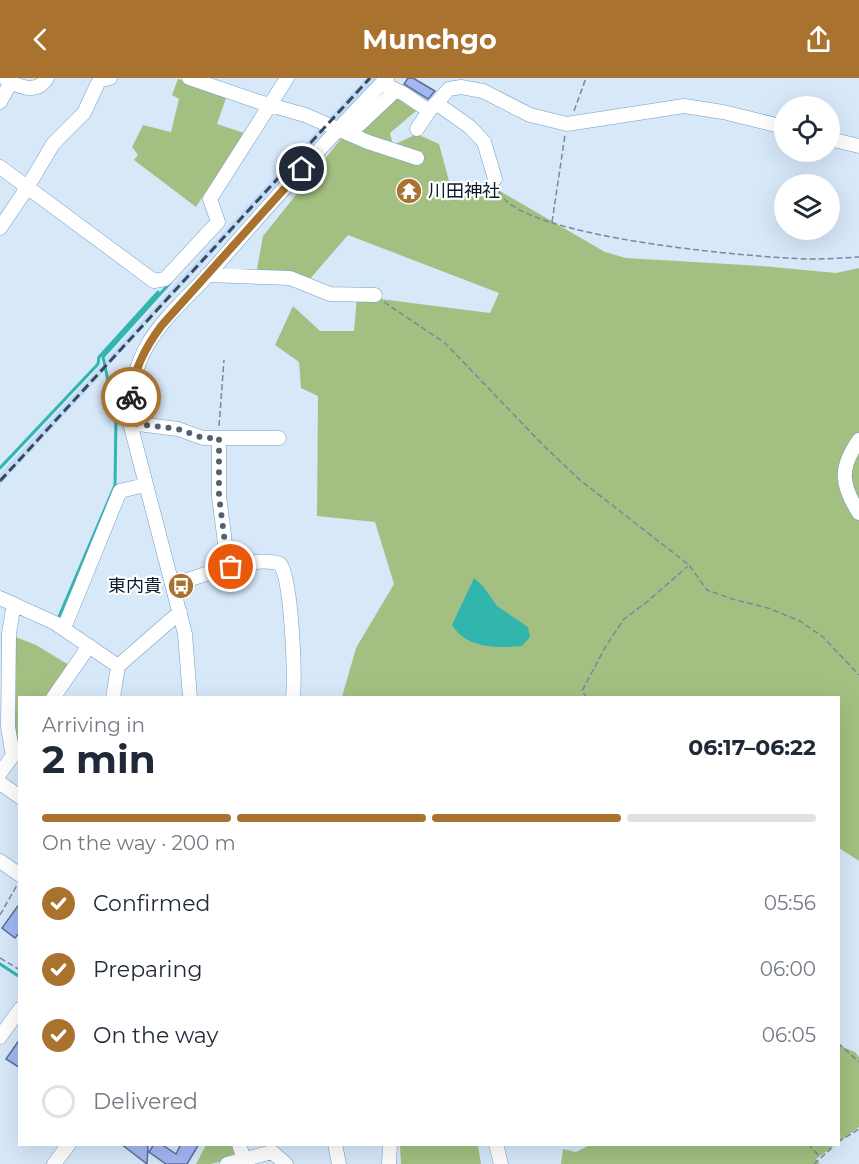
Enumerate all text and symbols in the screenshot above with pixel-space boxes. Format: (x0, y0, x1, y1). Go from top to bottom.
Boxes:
icon: back (24, 23, 57, 56)
text: Munchgo (362, 23, 497, 56)
icon: share (802, 23, 835, 56)
map controls (774, 96, 840, 240)
button: locate (774, 96, 840, 162)
pin (276, 143, 327, 194)
icon: home (285, 152, 318, 185)
button: layers (774, 174, 840, 240)
temple icon: 川田神社 (394, 176, 424, 206)
place label: 川田神社 (428, 180, 500, 202)
courier (101, 367, 161, 427)
icon: bike (115, 381, 148, 414)
pin (205, 541, 256, 592)
icon: bag (214, 550, 247, 583)
bus stop icon: 東内貴 (166, 571, 196, 601)
place label: 東内貴 (108, 575, 162, 597)
text: Arriving in (42, 713, 145, 737)
text: 06:17–06:22 (688, 734, 816, 761)
text: 2 min (42, 735, 156, 783)
text: On the way · 200 m (42, 831, 236, 855)
icon: check (42, 887, 75, 920)
text: Confirmed (93, 890, 210, 917)
text: 05:56 (764, 891, 816, 915)
icon: check (42, 953, 75, 986)
text: Preparing (93, 956, 202, 983)
text: 06:00 (760, 957, 816, 981)
icon: check (42, 1019, 75, 1052)
text: On the way (93, 1022, 218, 1049)
text: 06:05 (762, 1023, 816, 1047)
text: Delivered (93, 1088, 198, 1115)

